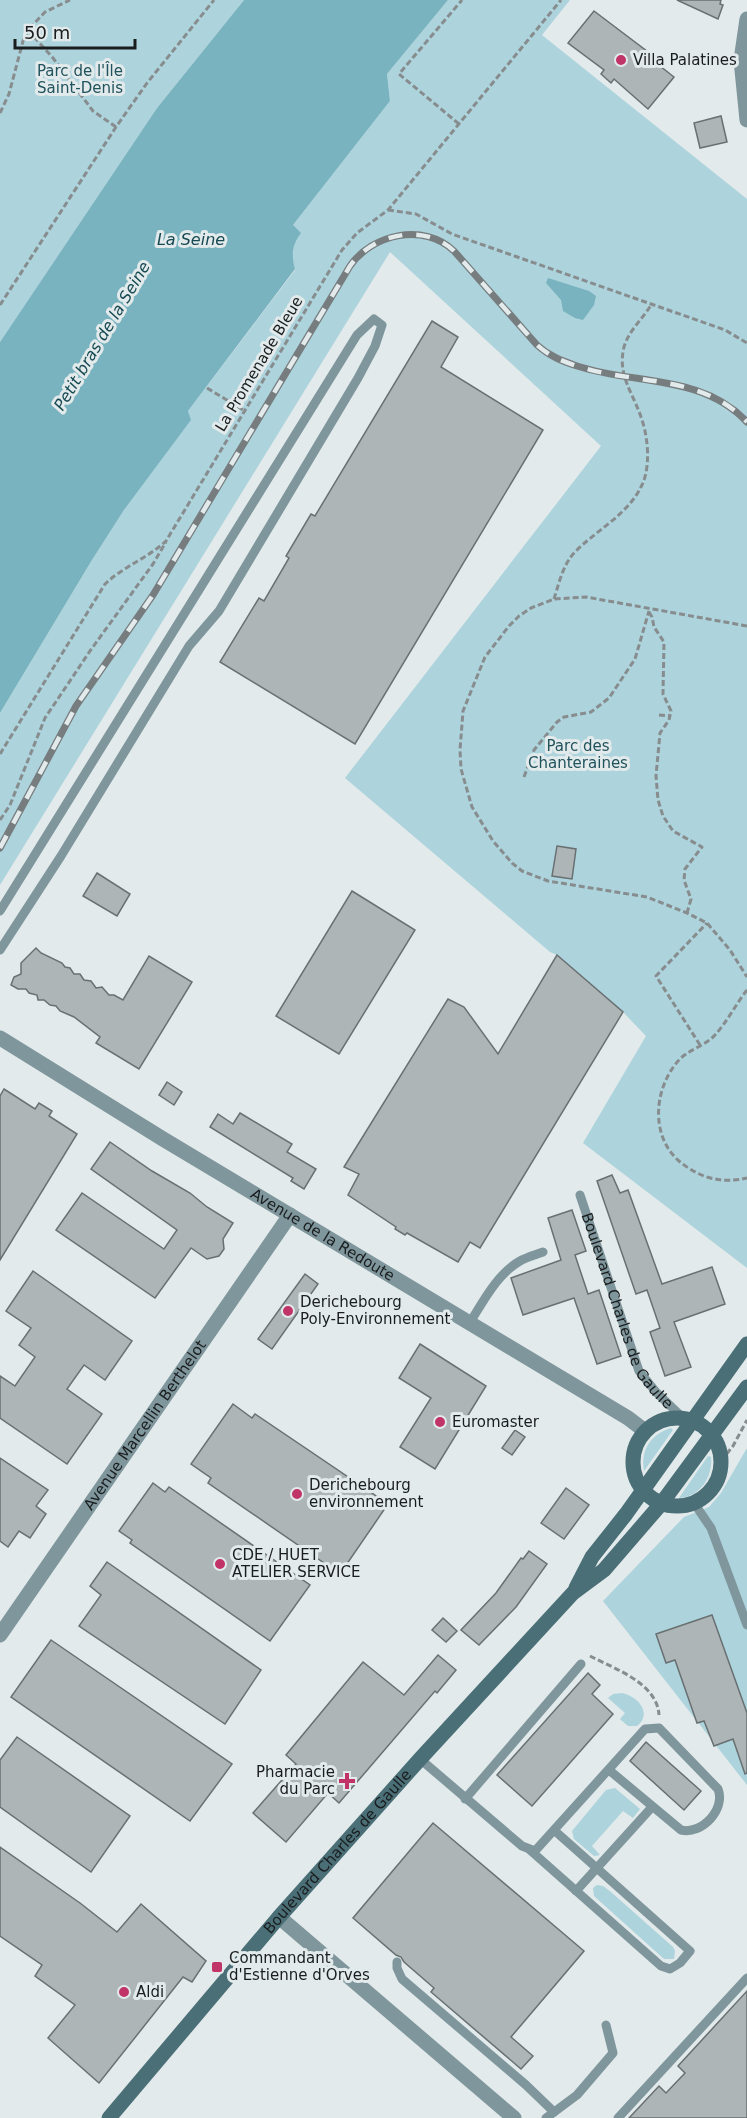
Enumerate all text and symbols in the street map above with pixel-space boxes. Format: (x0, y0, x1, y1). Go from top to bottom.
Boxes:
scale bar (15, 12, 135, 50)
text: 50 m (24, 22, 70, 43)
place label: Villa Palatines (633, 51, 737, 69)
marker: Villa Palatines (614, 53, 628, 67)
park label: Parc de l'Île Saint-Denis (37, 61, 123, 97)
water label: La Seine (157, 230, 225, 249)
water label: Petit bras de la Seine (50, 258, 154, 414)
street label: La Promenade Bleue (211, 293, 307, 435)
park label: Parc des Chanteraines (528, 737, 628, 772)
street label: Avenue de la Redoute (247, 1185, 398, 1285)
street label: Boulevard Charles de Gaulle (578, 1210, 677, 1412)
place label: Derichebourg Poly-Environnement (300, 1293, 451, 1328)
marker: Derichebourg Poly-Environnement (281, 1304, 295, 1318)
street label: Avenue Marcellin Berthelot (80, 1337, 210, 1514)
place label: Euromaster (452, 1413, 540, 1431)
marker: Euromaster (433, 1415, 447, 1429)
place label: Derichebourg environnement (309, 1476, 423, 1511)
marker: Derichebourg environnement (290, 1487, 304, 1501)
place label: CDE / HUET ATELIER SERVICE (232, 1546, 360, 1581)
marker: CDE / HUET ATELIER SERVICE (213, 1557, 227, 1571)
place label: Pharmacie du Parc (256, 1763, 335, 1798)
street label: Boulevard Charles de Gaulle (260, 1766, 415, 1937)
marker: Pharmacie du Parc (340, 1774, 354, 1788)
place label: Commandant d'Estienne d'Orves (229, 1949, 370, 1984)
marker: Commandant d'Estienne d'Orves (210, 1960, 224, 1974)
place label: Aldi (136, 1983, 164, 2001)
marker: Aldi (117, 1985, 131, 1999)

